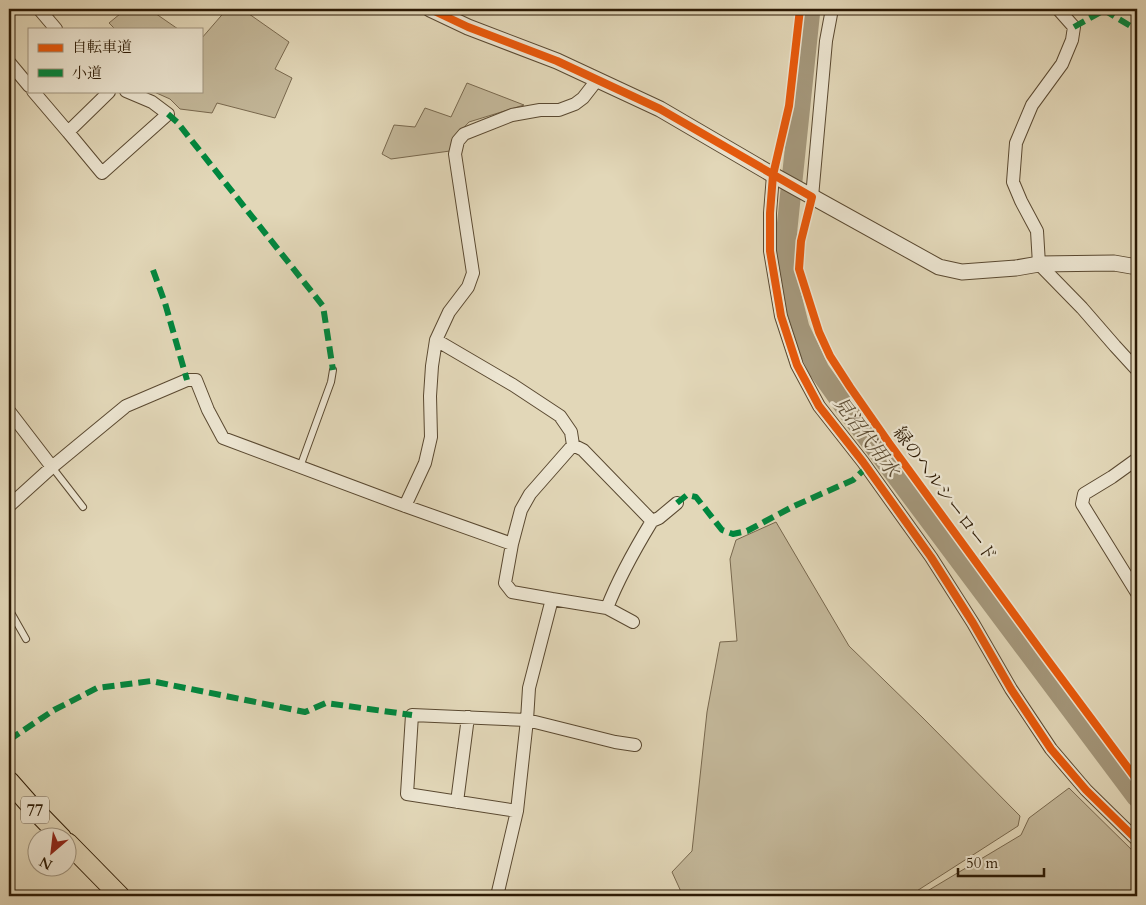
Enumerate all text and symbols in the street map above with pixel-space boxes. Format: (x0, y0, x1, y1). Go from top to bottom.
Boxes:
legend (28, 28, 202, 92)
text: 自転車道 (72, 37, 132, 57)
text: 小道 (72, 63, 102, 83)
water label: 見沼代用水 (827, 391, 906, 484)
street label: 緑のヘルシーロード (887, 422, 1002, 567)
road number: 77 (21, 796, 49, 824)
north arrow (28, 828, 78, 878)
scale bar (958, 845, 1045, 877)
text: N (36, 852, 56, 874)
text: 50 m (966, 853, 998, 873)

